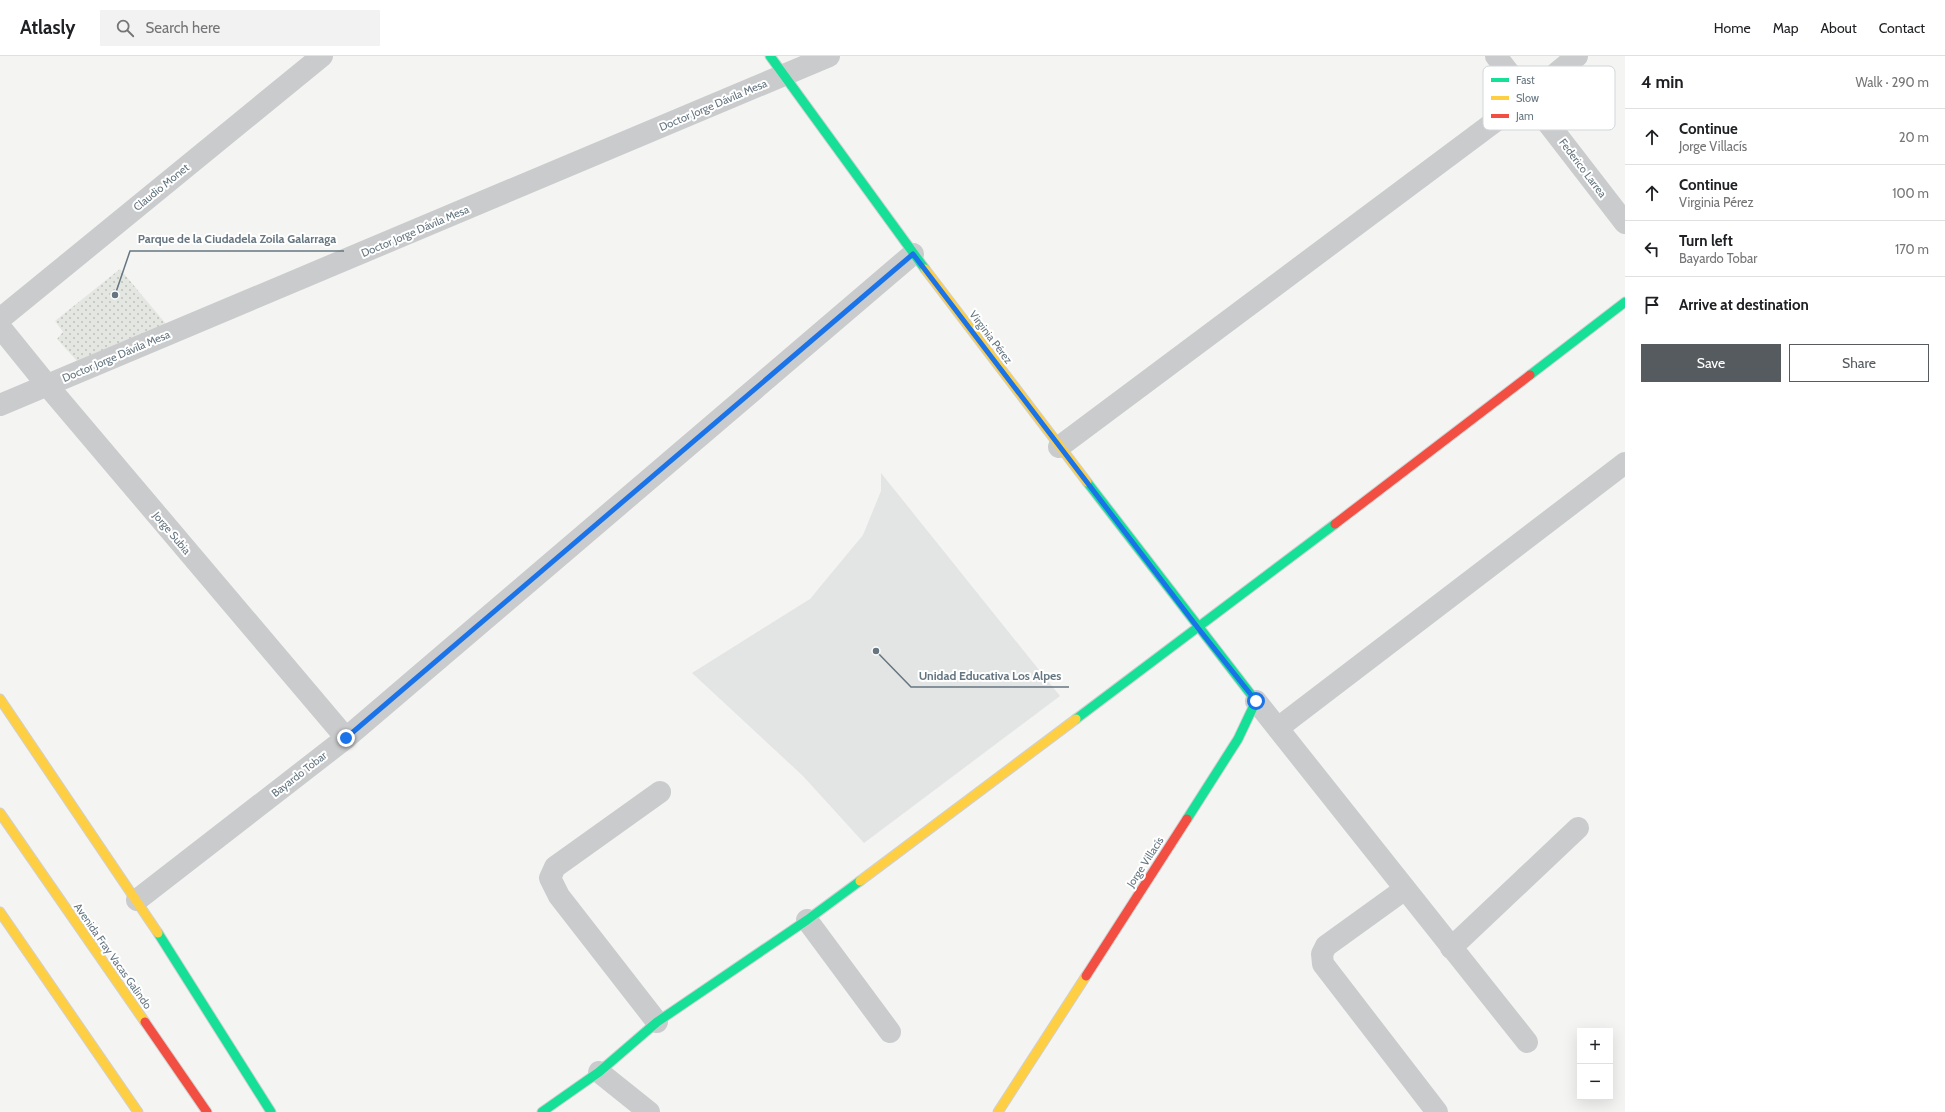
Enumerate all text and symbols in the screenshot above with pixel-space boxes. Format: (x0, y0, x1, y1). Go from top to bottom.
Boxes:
search box (100, 10, 380, 46)
text: Atlasly (20, 16, 76, 39)
icon: search (114, 17, 136, 39)
text: Search here (146, 19, 220, 37)
text: Home (1714, 19, 1751, 37)
text: Map (1773, 19, 1798, 37)
text: About (1820, 19, 1857, 37)
text: Contact (1879, 19, 1925, 37)
legend (1483, 66, 1615, 130)
text: 4 min (1641, 72, 1684, 92)
text: Fast (1516, 73, 1535, 87)
text: Walk · 290 m (1856, 74, 1929, 90)
street label: Doctor Jorge Dávila Mesa (657, 76, 770, 134)
text: Slow (1516, 91, 1539, 105)
text: Jam (1515, 109, 1534, 123)
text: Continue (1679, 120, 1738, 138)
icon: ahead (1641, 126, 1663, 148)
text: 20 m (1899, 129, 1929, 145)
street label: Federico Larrea (1556, 136, 1610, 201)
text: Jorge Villacís (1679, 138, 1747, 154)
street label: Claudio Monet (130, 160, 192, 214)
text: Continue (1679, 176, 1738, 194)
icon: ahead (1641, 182, 1663, 204)
text: 100 m (1892, 185, 1929, 201)
text: Virginia Pérez (1679, 194, 1754, 210)
street label: Doctor Jorge Dávila Mesa (359, 202, 472, 260)
callout: Parque de la Ciudadela Zoila Galarraga (130, 227, 344, 251)
text: Parque de la Ciudadela Zoila Galarraga (138, 231, 336, 246)
text: Turn left (1679, 232, 1733, 250)
icon: left (1641, 238, 1663, 260)
text: 170 m (1895, 241, 1929, 257)
text: Bayardo Tobar (1679, 250, 1757, 266)
icon: arrive (1641, 294, 1663, 316)
text: Arrive at destination (1679, 296, 1809, 314)
street label: Virginia Pérez (966, 308, 1016, 366)
street label: Doctor Jorge Dávila Mesa (60, 327, 173, 385)
button: Save (1641, 344, 1781, 382)
button: Share (1789, 344, 1929, 382)
street label: Jorge Subia (149, 508, 194, 558)
callout: Unidad Educativa Los Alpes (911, 663, 1069, 687)
text: Unidad Educativa Los Alpes (919, 668, 1061, 683)
route start (1247, 692, 1265, 710)
route end (337, 729, 355, 747)
street label: Bayardo Tobar (269, 748, 330, 800)
street label: Jorge Villacís (1123, 834, 1167, 891)
street label: Avenida Fray Vacas Galindo (71, 900, 155, 1012)
map controls (1577, 1028, 1613, 1100)
button: + (1577, 1028, 1613, 1064)
button: − (1577, 1064, 1613, 1100)

